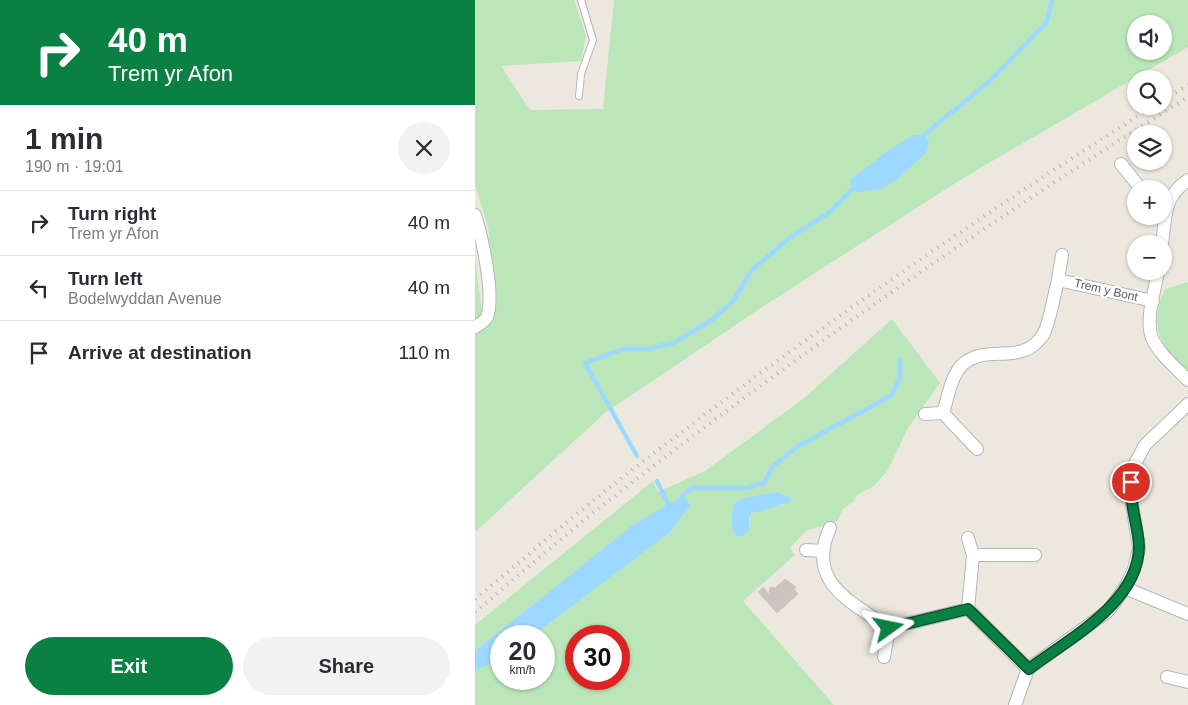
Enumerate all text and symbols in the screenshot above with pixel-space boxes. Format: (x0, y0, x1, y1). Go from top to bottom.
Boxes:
map controls (1127, 15, 1172, 280)
button: sound (1127, 15, 1172, 60)
icon: right (25, 20, 90, 85)
text: 40 m (108, 20, 188, 59)
text: Trem yr Afon (108, 61, 233, 86)
button: search (1127, 70, 1172, 115)
text: 1 min (25, 122, 103, 155)
button: close (398, 122, 450, 174)
button: layers (1127, 125, 1172, 170)
text: 190 m · 19:01 (25, 158, 124, 175)
button: + (1127, 180, 1172, 225)
text: Turn right (68, 203, 156, 224)
icon: right (25, 209, 53, 237)
text: 40 m (408, 212, 450, 233)
text: Trem yr Afon (68, 225, 159, 242)
button: − (1127, 235, 1172, 280)
text: Turn left (68, 268, 143, 289)
icon: left (25, 274, 53, 302)
street label: Trem y Bont (1073, 276, 1140, 304)
text: 40 m (408, 277, 450, 298)
text: Bodelwyddan Avenue (68, 290, 222, 307)
icon: arrive (25, 339, 53, 367)
text: Arrive at destination (68, 342, 252, 363)
text: 110 m (399, 342, 450, 363)
pin (1110, 461, 1152, 503)
icon: arrive (1117, 468, 1145, 496)
position arrow (862, 601, 914, 653)
speed limit sign: 30 (565, 625, 630, 690)
button: Exit (25, 637, 233, 695)
button: Share (243, 637, 450, 695)
text: 20 (509, 637, 536, 665)
text: km/h (509, 663, 536, 677)

